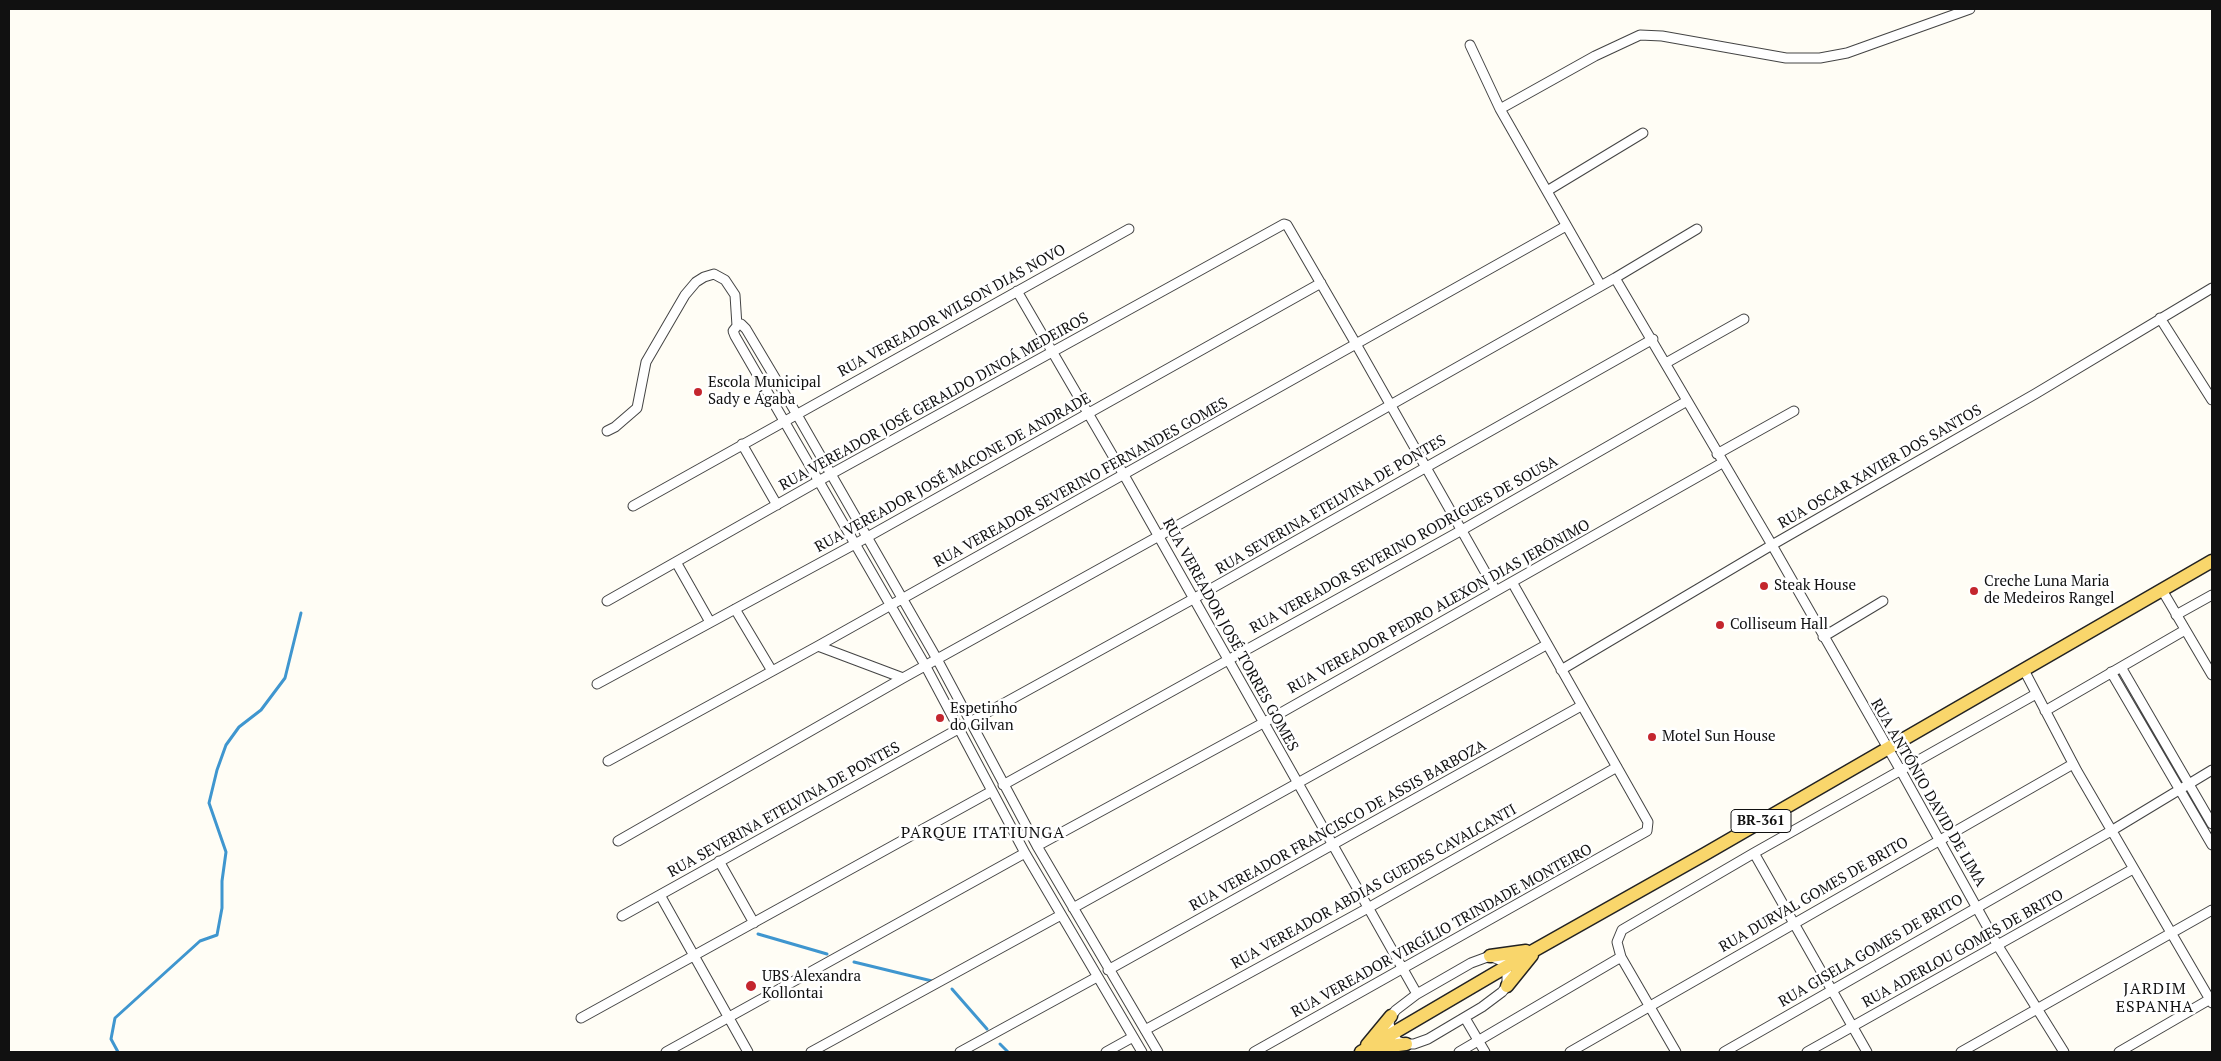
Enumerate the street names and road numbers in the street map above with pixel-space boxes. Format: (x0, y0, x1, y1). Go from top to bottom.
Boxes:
street label: RUA VEREADOR WILSON DIAS NOVO (835, 241, 1069, 381)
street label: RUA VEREADOR JOSÉ GERALDO DINOÁ MEDEIROS (776, 309, 1092, 495)
street label: RUA VEREADOR JOSÉ MACONE DE ANDRADE (812, 389, 1094, 557)
street label: RUA VEREADOR SEVERINO FERNANDES GOMES (931, 394, 1231, 572)
street label: RUA OSCAR XAVIER DOS SANTOS (1775, 401, 1985, 533)
street label: RUA SEVERINA ETELVINA DE PONTES (1213, 432, 1449, 578)
street label: RUA VEREADOR SEVERINO RODRIGUES DE SOUSA (1247, 452, 1561, 638)
street label: RUA VEREADOR JOSÉ TORRES GOMES (1158, 515, 1302, 755)
street label: RUA VEREADOR PEDRO ALEXON DIAS JERÔNIMO (1285, 516, 1593, 698)
street label: RUA ANTÓNIO DAVID DE LIMA (1867, 696, 1989, 890)
street label: RUA VEREADOR FRANCISCO DE ASSIS BARBOZA (1187, 737, 1489, 915)
street label: RUA SEVERINA ETELVINA DE PONTES (665, 738, 903, 882)
street label: RUA VEREADOR ABDIAS GUEDES CAVALCANTI (1228, 801, 1520, 973)
road number: BR-361 (1731, 809, 1791, 832)
street label: RUA DURVAL GOMES DE BRITO (1716, 833, 1912, 957)
street label: RUA VEREADOR VIRGÍLIO TRINDADE MONTEIRO (1288, 840, 1596, 1022)
street label: RUA ADERLOU GOMES DE BRITO (1859, 886, 2067, 1012)
street label: RUA GISELA GOMES DE BRITO (1776, 891, 1966, 1011)

